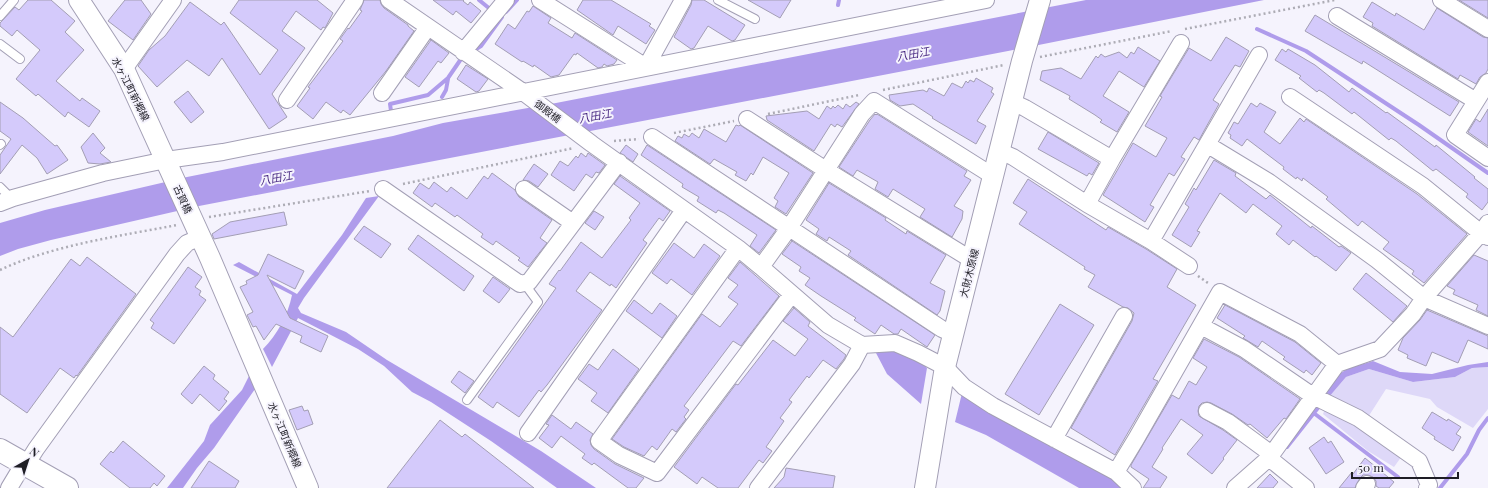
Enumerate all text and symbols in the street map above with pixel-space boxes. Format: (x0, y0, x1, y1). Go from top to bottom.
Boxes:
water label: 八田江 (895, 43, 932, 64)
street label: 水ヶ江町新郷線 (109, 55, 153, 123)
street label: 御殿橋 (532, 96, 564, 126)
water label: 八田江 (577, 105, 614, 126)
water label: 八田江 (258, 167, 295, 188)
street label: 古賀橋 (171, 182, 195, 216)
street label: 大財木原線 (956, 247, 982, 299)
street label: 水ヶ江町新郷線 (265, 400, 305, 470)
north arrow (8, 440, 48, 480)
text: N (27, 444, 42, 460)
scale bar (1352, 454, 1458, 480)
text: 50 m (1358, 459, 1384, 475)

